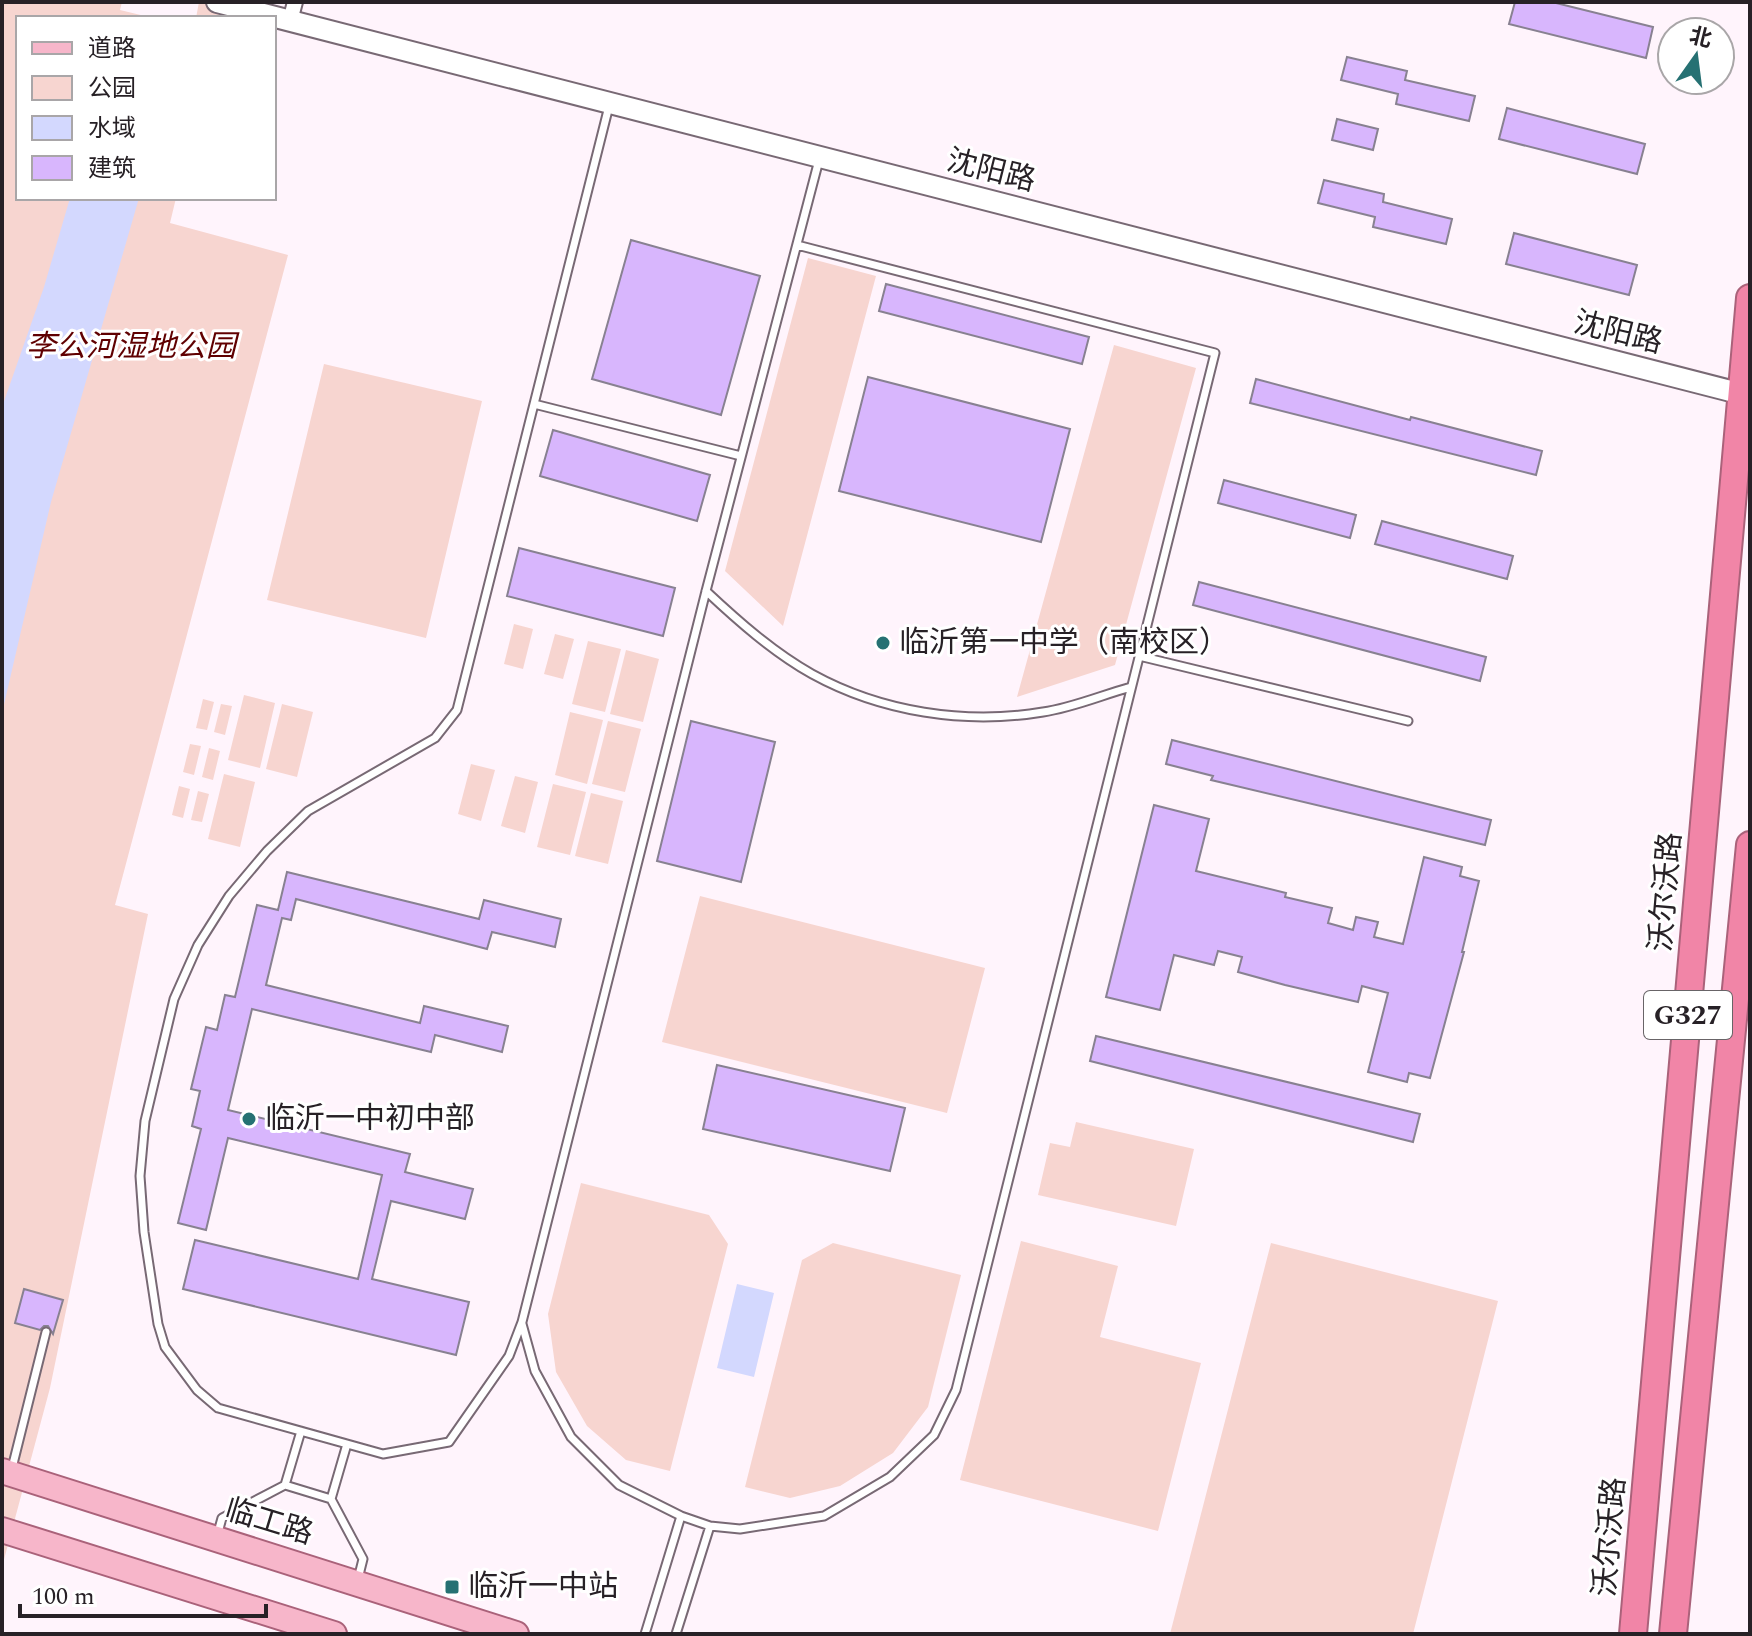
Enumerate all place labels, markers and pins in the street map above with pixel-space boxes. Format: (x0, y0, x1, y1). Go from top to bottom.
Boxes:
place label: 临沂第一中学（南校区） (899, 620, 1229, 666)
marker: 临沂第一中学（南校区） (874, 634, 892, 652)
place label: 临沂一中初中部 (265, 1096, 475, 1142)
marker: 临沂一中初中部 (240, 1110, 258, 1128)
place label: 临沂一中站 (468, 1564, 618, 1610)
marker: 临沂一中站 (443, 1578, 461, 1596)

